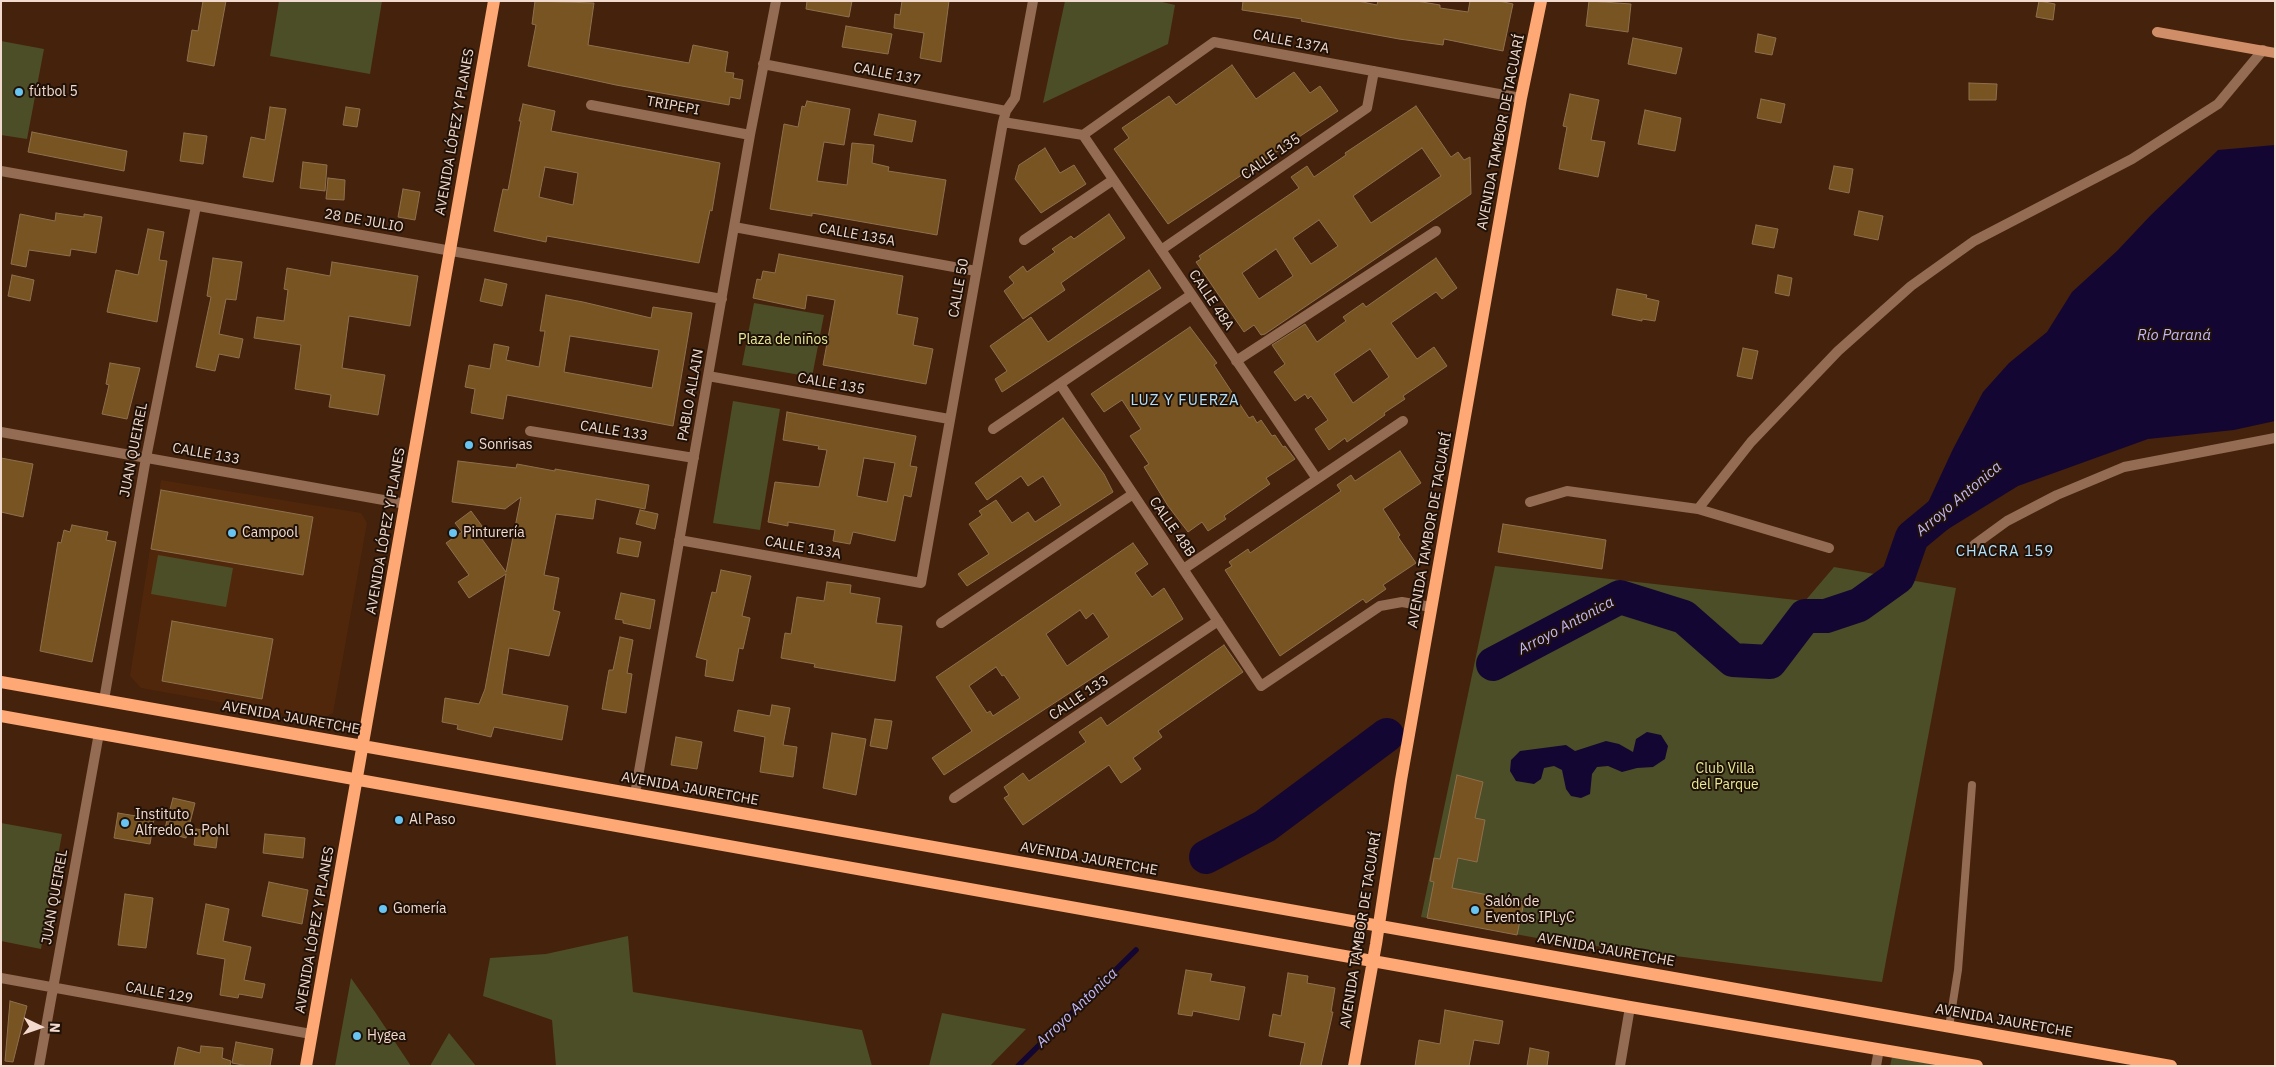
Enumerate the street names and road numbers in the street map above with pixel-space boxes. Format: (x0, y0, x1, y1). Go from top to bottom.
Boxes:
street label: CALLE 137A (1251, 26, 1331, 58)
street label: AVENIDA TAMBOR DE TACUARÍ (1474, 33, 1528, 231)
street label: AVENIDA LÓPEZ Y PLANES (432, 47, 478, 217)
street label: CALLE 137 (852, 59, 922, 89)
street label: TRIPEPI (645, 93, 701, 119)
street label: CALLE 135 (1238, 131, 1304, 183)
street label: 28 DE JULIO (323, 206, 405, 236)
street label: CALLE 135A (817, 220, 897, 250)
street label: CALLE 50 (946, 257, 972, 319)
street label: CALLE 48A (1185, 267, 1237, 333)
street label: PABLO ALLAIN (675, 347, 707, 443)
street label: CALLE 135 (796, 370, 866, 398)
street label: JUAN QUEIREL (117, 401, 151, 499)
street label: CALLE 133 (579, 417, 649, 445)
street label: AVENIDA TAMBOR DE TACUARÍ (1404, 430, 1456, 630)
street label: CALLE 133 (171, 440, 241, 468)
street label: AVENIDA LÓPEZ Y PLANES (363, 446, 409, 616)
street label: CALLE 48B (1145, 494, 1199, 560)
street label: CALLE 133A (763, 533, 843, 563)
street label: CALLE 133 (1046, 672, 1112, 724)
street label: AVENIDA JAURETCHE (221, 698, 361, 738)
street label: AVENIDA JAURETCHE (620, 769, 760, 809)
street label: AVENIDA TAMBOR DE TACUARÍ (1337, 830, 1385, 1030)
street label: AVENIDA JAURETCHE (1019, 839, 1159, 879)
street label: AVENIDA LÓPEZ Y PLANES (292, 845, 338, 1015)
street label: JUAN QUEIREL (38, 848, 72, 946)
street label: AVENIDA JAURETCHE (1536, 930, 1676, 970)
street label: CALLE 129 (124, 979, 194, 1007)
street label: AVENIDA JAURETCHE (1934, 1001, 2074, 1041)

